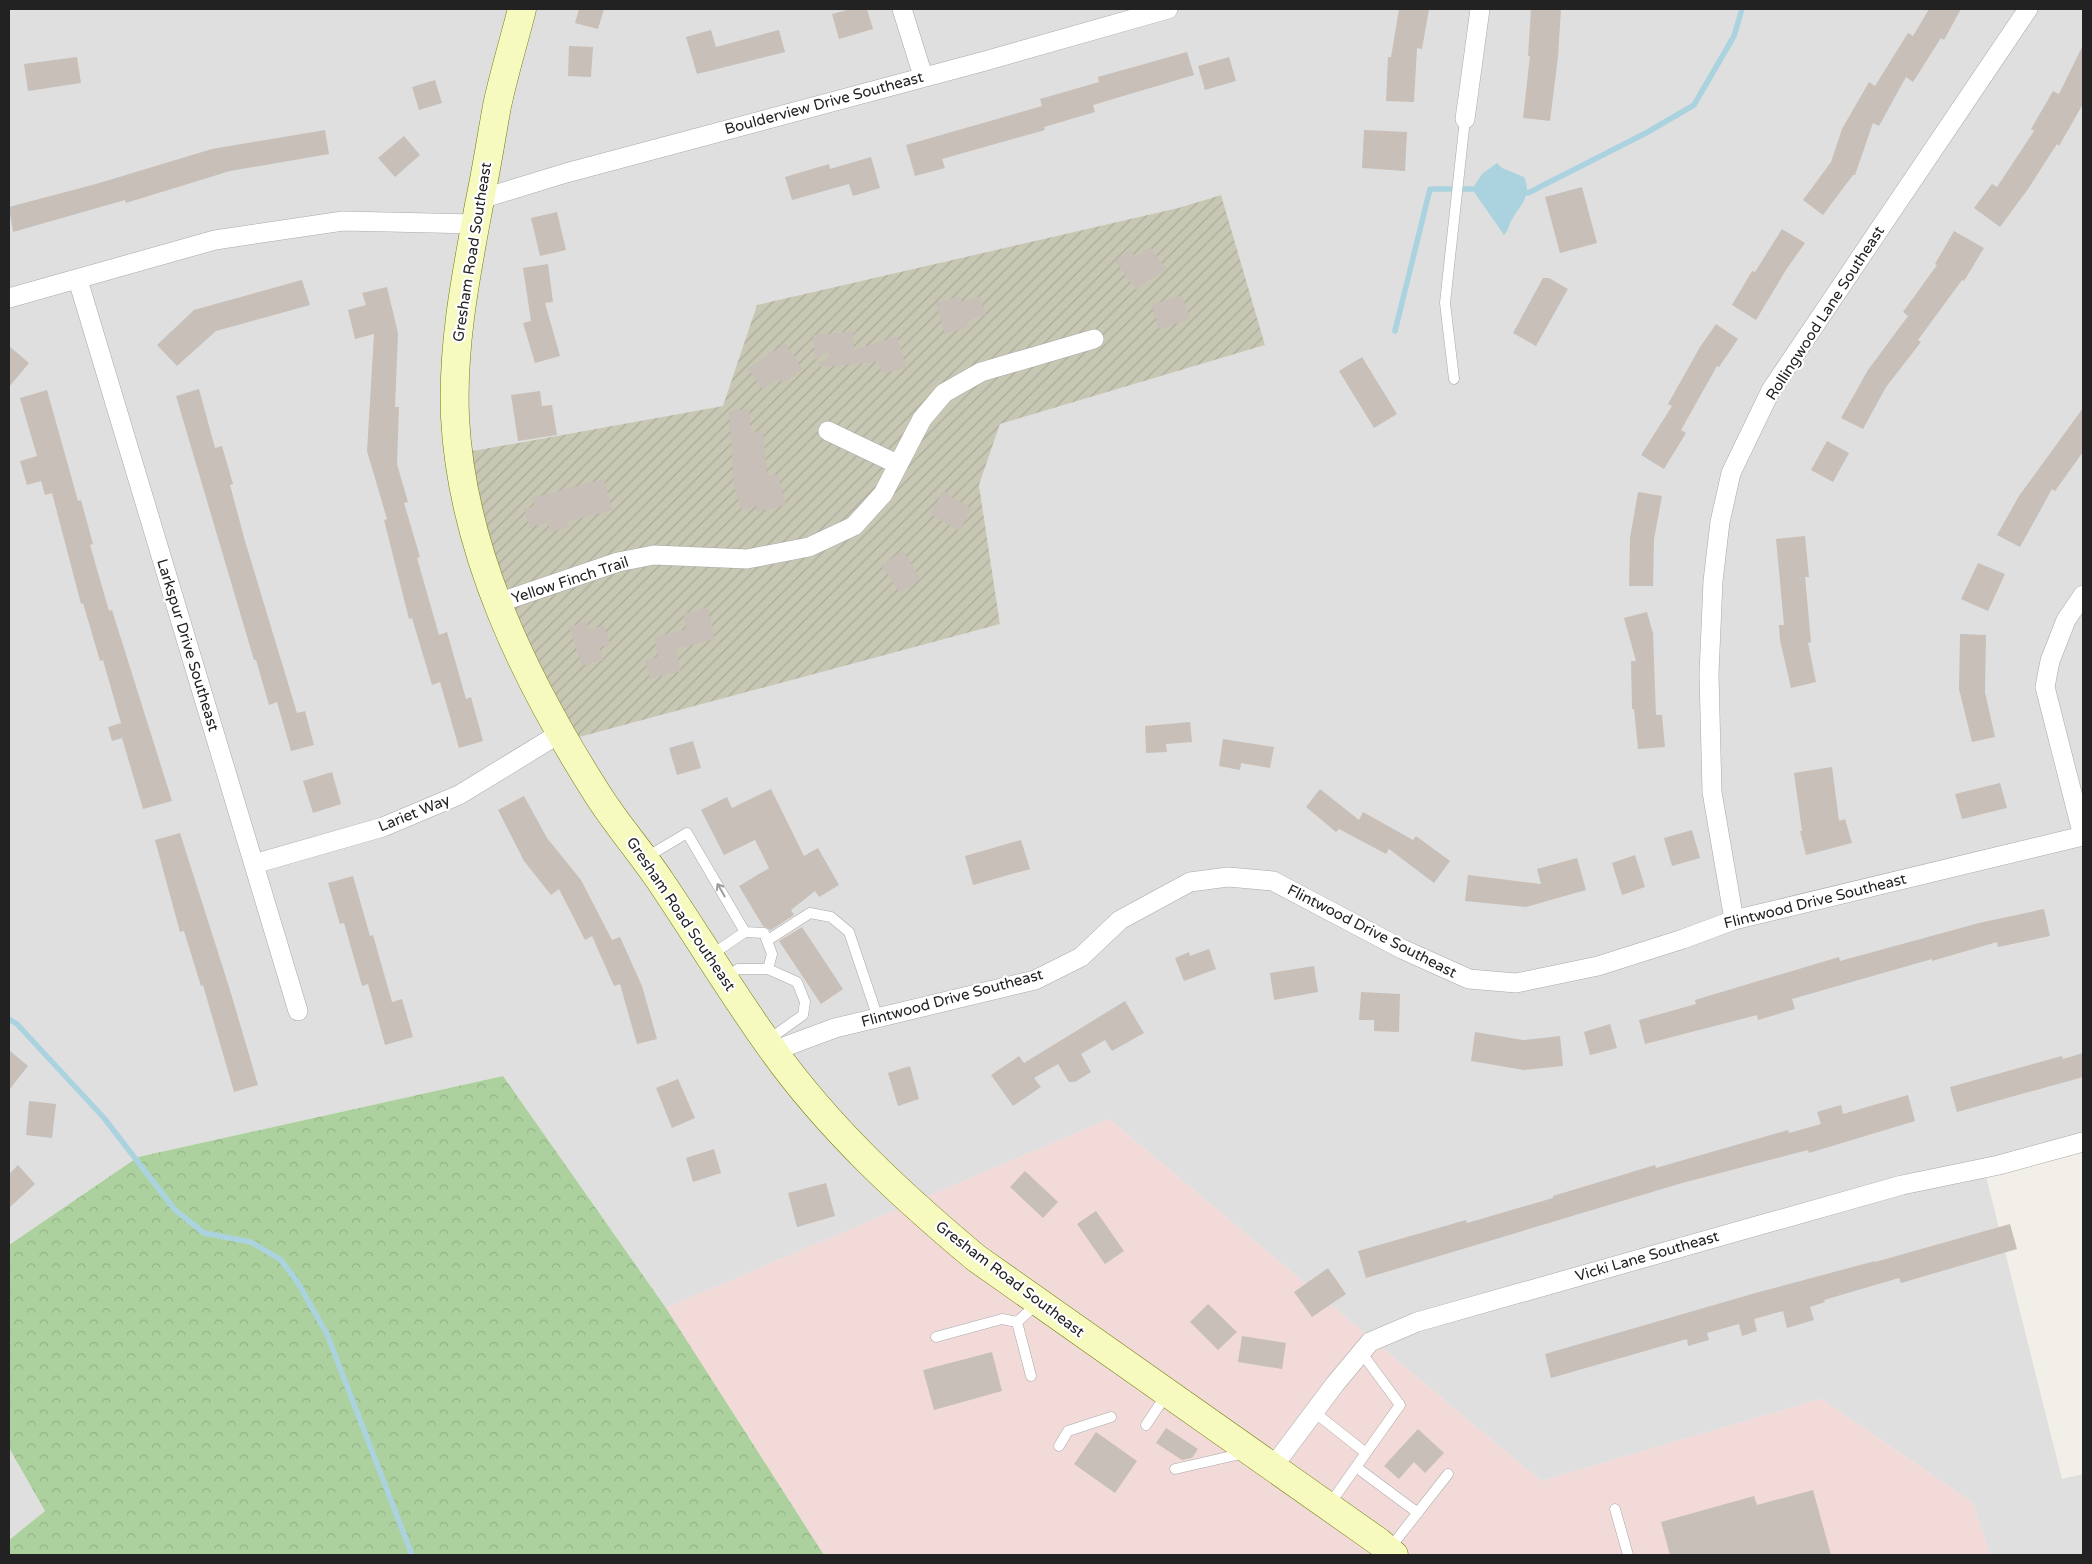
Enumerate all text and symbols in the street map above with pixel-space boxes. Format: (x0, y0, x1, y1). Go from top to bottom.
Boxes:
street label: Boulderview Drive Southeast (723, 68, 926, 138)
street label: Gresham Road Southeast (449, 161, 495, 343)
street label: Rollingwood Lane Southeast (1762, 222, 1888, 403)
street label: Yellow Finch Trail (509, 553, 631, 607)
street label: Larkspur Drive Southeast (153, 557, 223, 734)
street label: Lariet Way (376, 790, 452, 836)
street label: Gresham Road Southeast (623, 834, 739, 995)
street label: Flintwood Drive Southeast (1722, 870, 1908, 932)
street label: Flintwood Drive Southeast (1284, 880, 1460, 982)
one-way arrow (715, 883, 725, 897)
street label: Flintwood Drive Southeast (859, 965, 1045, 1031)
street label: Gresham Road Southeast (932, 1217, 1088, 1341)
street label: Vicki Lane Southeast (1573, 1227, 1721, 1285)

